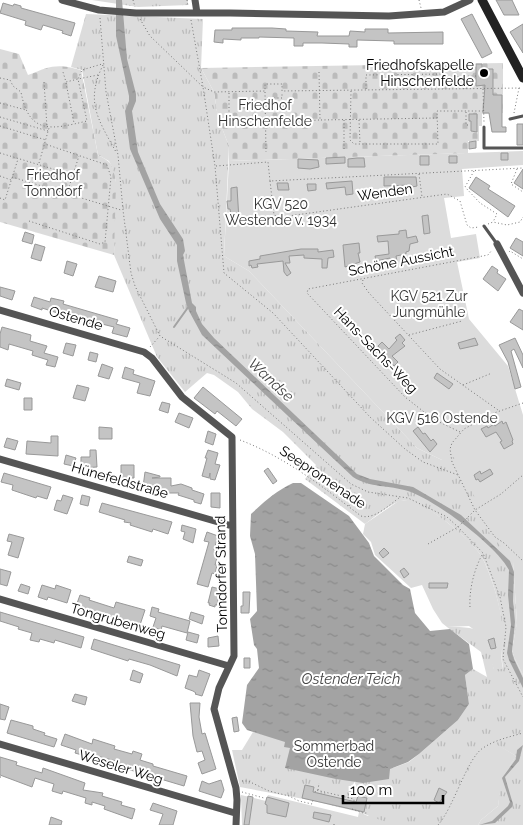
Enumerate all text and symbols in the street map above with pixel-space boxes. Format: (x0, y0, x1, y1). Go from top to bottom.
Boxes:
place label: Friedhofskapelle Hinschenfelde (366, 57, 474, 89)
marker: Friedhofskapelle Hinschenfelde (478, 67, 490, 79)
park label: Friedhof Hinschenfelde (218, 97, 312, 129)
park label: Friedhof Tonndorf (24, 167, 83, 199)
street label: Wenden (357, 180, 413, 204)
park label: KGV 520 Westende v. 1934 (225, 196, 337, 228)
street label: Schöne Aussicht (347, 243, 455, 279)
park label: KGV 521 Zur Jungmühle (390, 288, 468, 320)
street label: Ostende (47, 303, 105, 333)
street label: Hans-Sachs-Weg (331, 304, 421, 396)
water label: Wandse (245, 355, 297, 405)
park label: KGV 516 Ostende (386, 410, 498, 426)
street label: Seepromenade (277, 442, 369, 512)
street label: Hünefeldstraße (70, 459, 170, 501)
street label: Tonndorfer Strand (212, 515, 230, 633)
street label: Tongrubenweg (69, 600, 167, 642)
water label: Ostender Teich (302, 670, 400, 688)
park label: Sommerbad Ostende (294, 738, 374, 770)
street label: Weseler Weg (77, 747, 165, 787)
scale bar (343, 772, 443, 804)
text: 100 m (350, 781, 392, 799)

